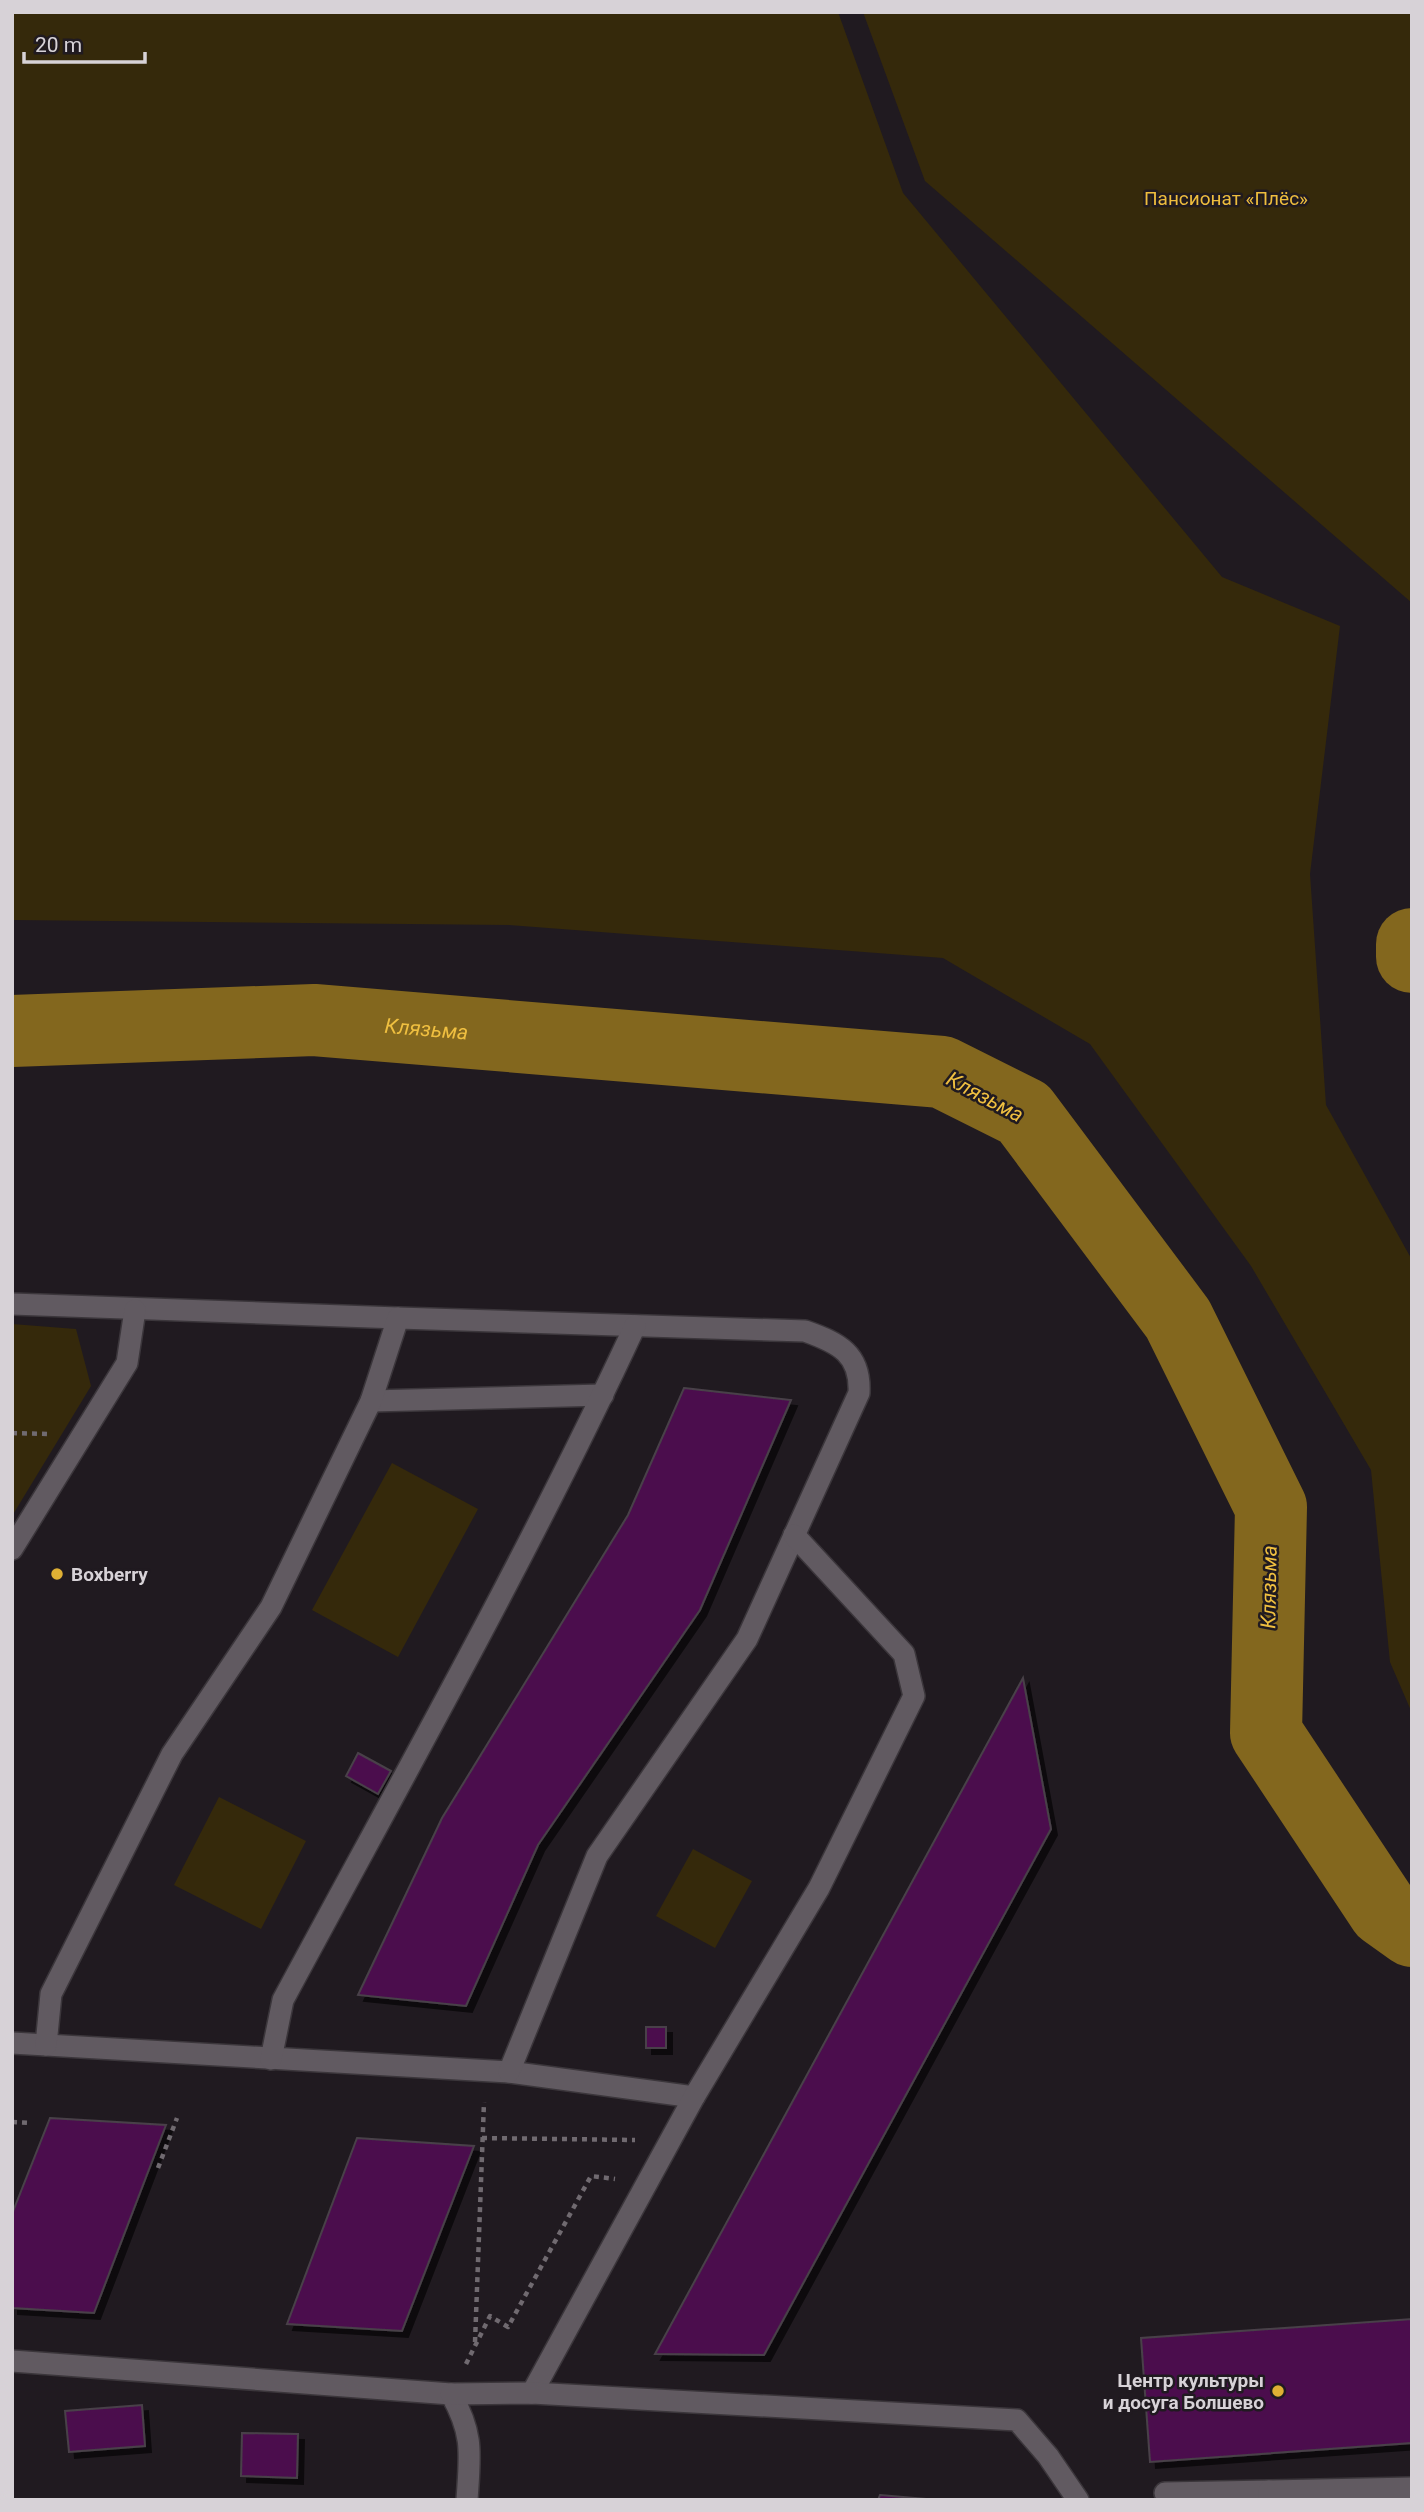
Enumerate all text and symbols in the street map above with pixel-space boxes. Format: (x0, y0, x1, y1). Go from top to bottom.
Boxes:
scale bar (24, 21, 145, 65)
text: 20 m (35, 33, 82, 57)
park label: Пансионат «Плёс» (1144, 187, 1308, 210)
water label: Клязьма (384, 1014, 469, 1045)
water label: Клязьма (942, 1067, 1028, 1127)
water label: Клязьма (1256, 1545, 1282, 1629)
place label: Boxberry (71, 1563, 148, 1586)
marker: Boxberry (49, 1566, 65, 1582)
place label: Центр культуры и досуга Болшево (1103, 2369, 1264, 2414)
marker: Центр культуры и досуга Болшево (1270, 2383, 1286, 2399)

